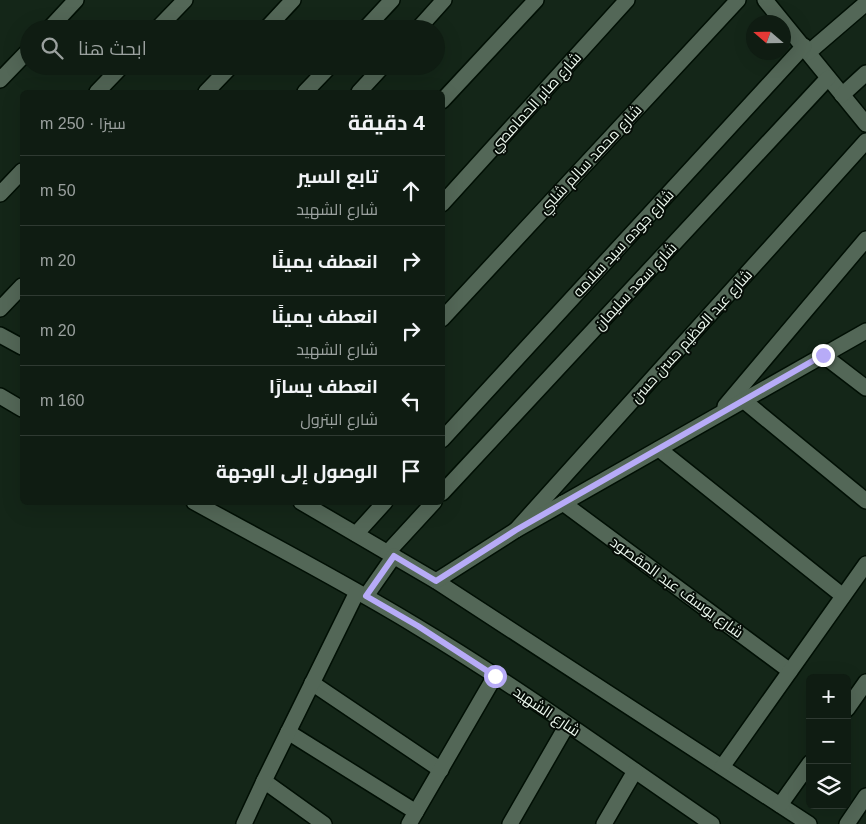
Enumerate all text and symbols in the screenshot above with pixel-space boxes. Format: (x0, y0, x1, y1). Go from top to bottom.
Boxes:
north arrow (746, 15, 791, 60)
search box (20, 20, 445, 75)
icon: search (38, 34, 66, 62)
text: ابحث هنا (78, 38, 147, 59)
street label: شارع صابر الحمامصي (486, 49, 587, 158)
street label: شارع محمد سالم شلبي (535, 101, 648, 220)
text: 4 دقيقة (348, 111, 425, 134)
text: سيرًا · 250 m (40, 115, 126, 132)
text: تابع السير (297, 166, 378, 187)
icon: ahead (397, 177, 425, 205)
text: 50 m (40, 182, 76, 199)
street label: شارع جوده سيد سلامه (569, 186, 679, 302)
text: شارع الشهيد (296, 201, 378, 218)
street label: شارع سعد سليمان (590, 239, 682, 335)
icon: right (397, 247, 425, 275)
text: انعطف يمينًا (271, 251, 378, 272)
text: 20 m (40, 252, 76, 269)
street label: شارع عبد العظيم حسن حسن (627, 266, 757, 408)
text: انعطف يمينًا (271, 306, 378, 327)
icon: right (397, 317, 425, 345)
text: 20 m (40, 322, 76, 339)
text: شارع الشهيد (296, 341, 378, 358)
route end (812, 344, 835, 367)
text: انعطف يسارًا (269, 376, 378, 397)
icon: left (397, 387, 425, 415)
text: 160 m (40, 392, 84, 409)
text: شارع البترول (300, 411, 378, 428)
icon: arrive (397, 457, 425, 485)
text: الوصول إلى الوجهة (216, 461, 378, 482)
street label: شارع يوسف عبد المقصود (605, 533, 747, 643)
route start (484, 665, 507, 688)
map controls (806, 674, 851, 809)
button: + (806, 674, 851, 719)
street label: شارع الشهيد (509, 683, 584, 742)
button: − (806, 719, 851, 764)
button: layers (806, 764, 851, 809)

